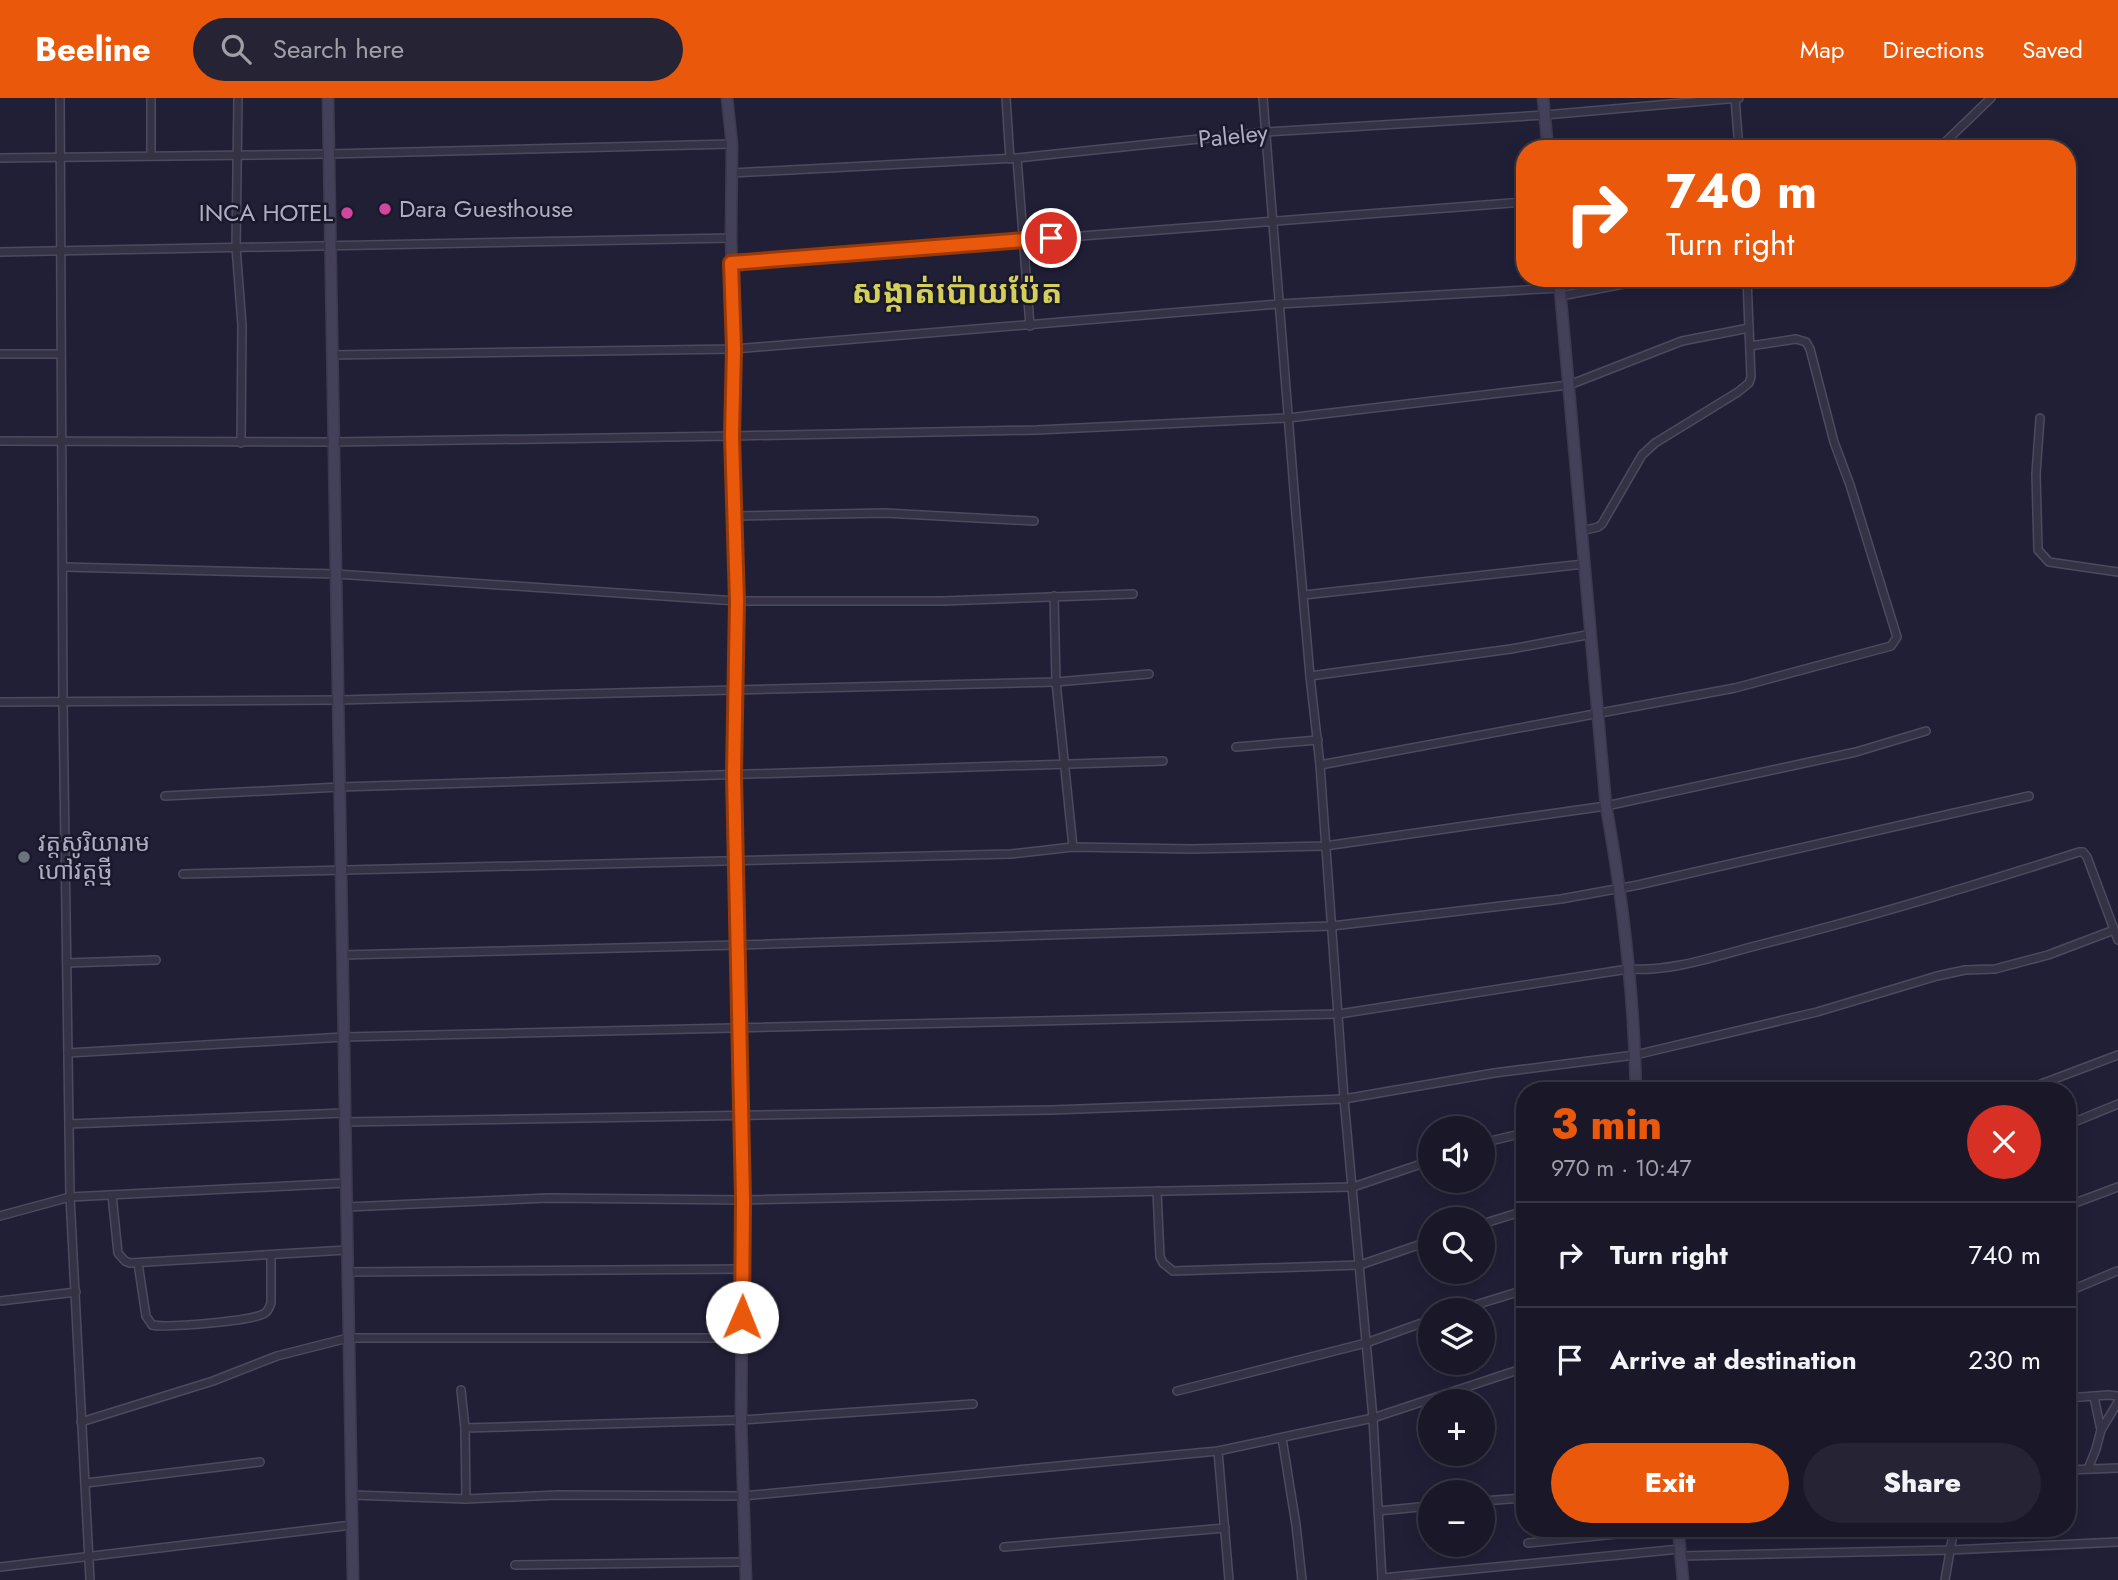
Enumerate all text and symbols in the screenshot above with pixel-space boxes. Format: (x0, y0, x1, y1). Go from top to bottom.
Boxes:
search box (193, 18, 683, 81)
text: Beeline (35, 26, 151, 73)
icon: search (217, 30, 255, 68)
text: Search here (273, 30, 404, 68)
text: Map (1800, 32, 1845, 67)
text: Directions (1883, 32, 1984, 67)
text: Saved (2022, 32, 2083, 67)
street label: Paleley (1196, 114, 1270, 157)
text: 740 m (1666, 156, 1817, 226)
icon: right (1551, 168, 1642, 259)
place label: Dara Guesthouse (399, 191, 573, 226)
place label: INCA HOTEL (199, 195, 333, 230)
marker: Dara Guesthouse (377, 201, 393, 217)
marker: INCA HOTEL (339, 205, 355, 221)
pin (1021, 208, 1081, 268)
icon: arrive (1032, 219, 1070, 257)
text: Turn right (1666, 221, 1795, 267)
district label: សង្កាត់ប៉ោយប៉ែត (852, 269, 1062, 315)
place label: វត្តសូរិយារាម ហៅវត្តថ្មី (38, 825, 150, 888)
marker: វត្តសូរិយារាម ហៅវត្តថ្មី (16, 849, 32, 865)
text: 3 min (1551, 1094, 1662, 1155)
button: close (1967, 1105, 2041, 1179)
map controls (1418, 1116, 1495, 1557)
button: sound (1418, 1116, 1495, 1193)
text: 970 m · 10:47 (1551, 1151, 1692, 1185)
button: search (1418, 1207, 1495, 1284)
icon: right (1551, 1236, 1589, 1274)
text: Turn right (1610, 1236, 1728, 1274)
text: 740 m (1969, 1236, 2041, 1274)
position arrow (705, 1280, 779, 1354)
button: layers (1418, 1298, 1495, 1375)
icon: arrive (1551, 1341, 1589, 1379)
text: Arrive at destination (1610, 1341, 1857, 1379)
text: 230 m (1968, 1341, 2041, 1379)
button: + (1418, 1389, 1495, 1466)
button: Exit (1551, 1443, 1789, 1523)
button: Share (1803, 1443, 2041, 1523)
button: − (1418, 1480, 1495, 1557)

